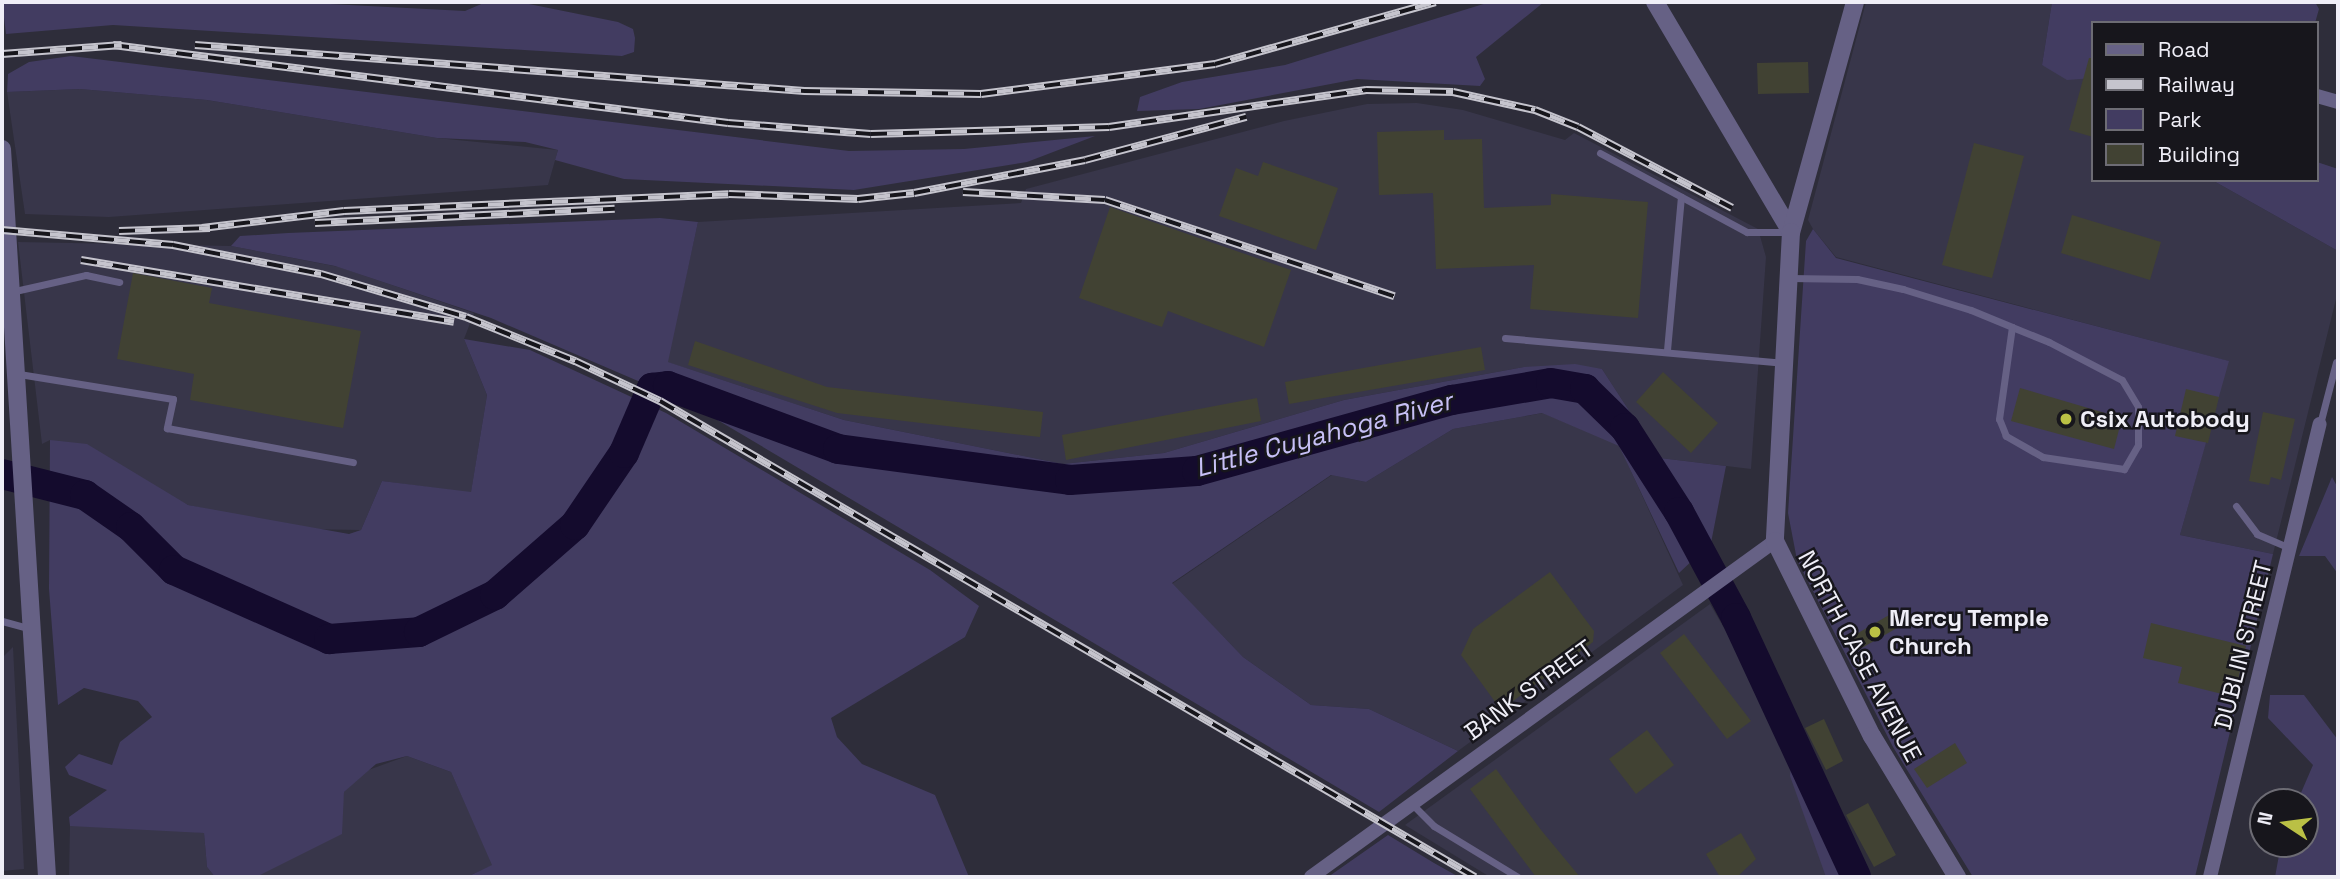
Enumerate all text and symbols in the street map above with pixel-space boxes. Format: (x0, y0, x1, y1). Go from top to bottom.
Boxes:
legend (2092, 21, 2319, 182)
text: Road (2158, 36, 2210, 63)
text: Railway (2158, 71, 2235, 98)
text: Park (2158, 106, 2202, 133)
text: Building (2158, 141, 2240, 168)
water label: Little Cuyahoga River (1192, 386, 1456, 484)
place label: Csix Autobody (2080, 405, 2250, 433)
marker: Csix Autobody (2058, 411, 2074, 427)
street label: NORTH CASE AVENUE (1792, 545, 1928, 767)
street label: DUBLIN STREET (2208, 557, 2278, 733)
place label: Mercy Temple Church (1889, 604, 2050, 660)
marker: Mercy Temple Church (1867, 624, 1883, 640)
street label: BANK STREET (1459, 634, 1599, 746)
north arrow (2249, 788, 2319, 858)
text: N (2251, 810, 2279, 828)

